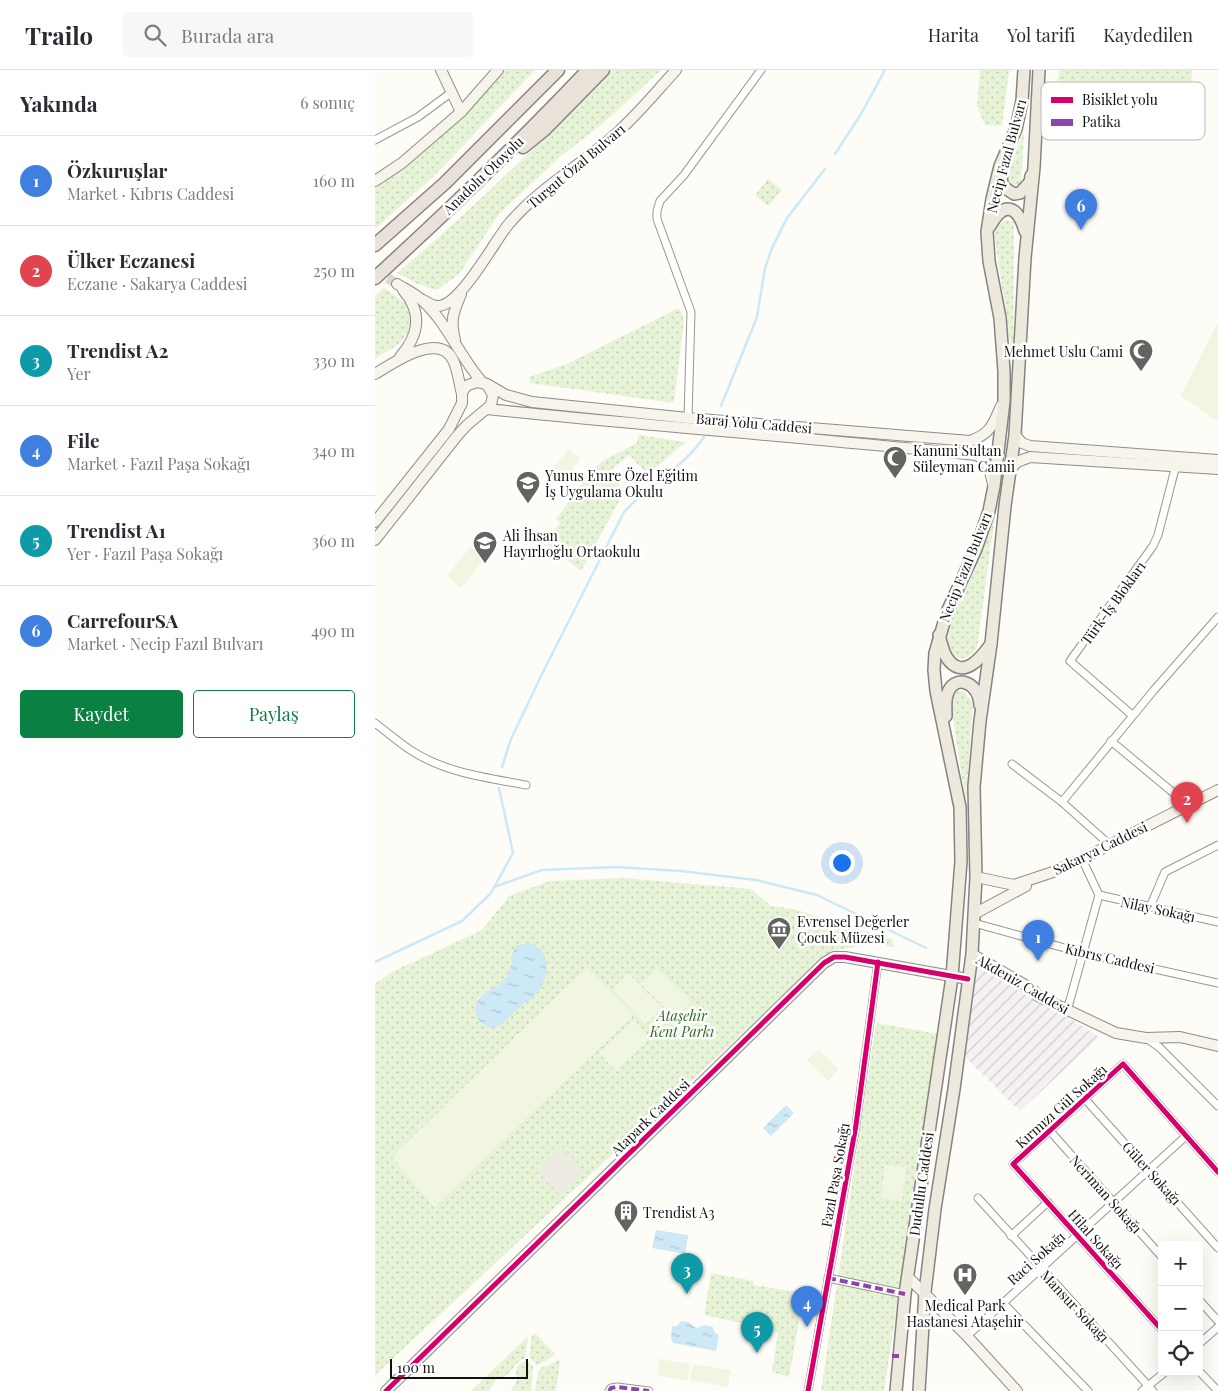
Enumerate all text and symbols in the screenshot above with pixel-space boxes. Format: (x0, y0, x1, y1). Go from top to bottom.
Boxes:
search box (123, 12, 473, 57)
text: Trailo (25, 19, 93, 51)
icon: search (141, 21, 169, 49)
text: Burada ara (181, 22, 274, 48)
text: Harita (928, 23, 979, 47)
text: Yol tarifi (1007, 23, 1075, 47)
text: Kaydedilen (1103, 23, 1193, 47)
legend (1041, 82, 1205, 140)
text: Yakında (20, 89, 98, 117)
text: Bisiklet yolu (1082, 90, 1158, 109)
text: 6 sonuç (300, 92, 355, 113)
street label: Necip Fazıl Bulvarı (982, 97, 1030, 215)
text: Patika (1082, 112, 1121, 131)
street label: Turgut Özal Bulvarı (523, 119, 629, 213)
street label: Anadolu Otoyolu (438, 132, 527, 219)
text: Özkuruşlar (67, 157, 168, 183)
text: 1 (33, 170, 39, 191)
text: 160 m (313, 170, 355, 191)
text: Market · Kıbrıs Caddesi (67, 183, 234, 204)
pin: 6 (1065, 189, 1097, 230)
text: Ülker Eczanesi (67, 247, 195, 273)
text: 2 (32, 260, 40, 281)
text: 250 m (313, 260, 355, 281)
text: Eczane · Sakarya Caddesi (67, 273, 248, 294)
text: Trendist A2 (67, 337, 168, 363)
mosque icon: Mehmet Uslu Cami (1128, 338, 1154, 372)
place label: Mehmet Uslu Cami (1004, 342, 1123, 361)
text: 3 (32, 350, 40, 371)
text: 330 m (313, 350, 355, 371)
text: Yer (67, 363, 91, 384)
street label: Baraj Yolu Caddesi (695, 408, 813, 438)
text: File (67, 427, 100, 453)
text: 4 (32, 440, 40, 461)
text: 340 m (312, 440, 355, 461)
place label: Kanuni Sultan Süleyman Camii (913, 441, 1015, 476)
mosque icon: Kanuni Sultan Süleyman Camii (882, 445, 908, 479)
text: Market · Fazıl Paşa Sokağı (67, 453, 251, 474)
place label: Yunus Emre Özel Eğitim İş Uygulama Okulu (544, 466, 698, 501)
school or university icon: Yunus Emre Özel Eğitim İş Uygulama Okulu (515, 470, 541, 504)
street label: Necip Fazıl Bulvarı (934, 509, 996, 625)
text: Trendist A1 (67, 517, 166, 543)
place label: Ali İhsan Hayırlıoğlu Ortaokulu (502, 526, 640, 561)
text: 5 (32, 530, 40, 551)
text: 360 m (312, 530, 355, 551)
school or university icon: Ali İhsan Hayırlıoğlu Ortaokulu (472, 530, 498, 564)
text: Yer · Fazıl Paşa Sokağı (67, 543, 223, 564)
street label: Türk-İş Blokları (1076, 557, 1150, 649)
text: CarrefourSA (67, 607, 178, 633)
text: 6 (32, 620, 40, 641)
text: 490 m (311, 620, 355, 641)
text: Market · Necip Fazıl Bulvarı (67, 633, 264, 654)
button: Kaydet (20, 690, 183, 738)
button: Paylaş (193, 690, 355, 738)
pin: 2 (1171, 782, 1203, 823)
street label: Sakarya Caddesi (1050, 817, 1150, 879)
your location (829, 850, 855, 876)
street label: Nilay Sokağı (1119, 892, 1197, 926)
place label: Evrensel Değerler Çocuk Müzesi (797, 912, 910, 947)
museum icon: Evrensel Değerler Çocuk Müzesi (766, 916, 792, 950)
pin: 1 (1022, 920, 1054, 961)
street label: Kıbrıs Caddesi (1063, 938, 1157, 978)
street label: Akdeniz Caddesi (972, 949, 1073, 1018)
park label: Ataşehir Kent Parkı (649, 1006, 714, 1041)
street label: Kırmızı Gül Sokağı (1011, 1060, 1111, 1152)
street label: Atapark Caddesi (606, 1074, 694, 1160)
street label: Fazıl Paşa Sokağı (816, 1121, 854, 1229)
street label: Dudullu Caddesi (904, 1131, 938, 1237)
street label: Güler Sokağı (1118, 1137, 1186, 1209)
street label: Neriman Sokağı (1066, 1151, 1146, 1237)
building icon: Trendist A3 (613, 1199, 639, 1233)
place label: Trendist A3 (643, 1203, 714, 1222)
street label: Hilal Sokağı (1064, 1205, 1128, 1273)
street label: Raci Sokağı (1003, 1227, 1069, 1289)
map controls (1158, 1241, 1203, 1376)
button: + (1158, 1241, 1203, 1286)
pin: 3 (671, 1253, 703, 1294)
hospital icon: Medical Park Hastanesi Ataşehir (952, 1262, 978, 1296)
street label: Mansur Sokağı (1037, 1266, 1113, 1346)
pin: 4 (791, 1286, 823, 1327)
button: − (1158, 1286, 1203, 1331)
place label: Medical Park Hastanesi Ataşehir (906, 1296, 1024, 1331)
pin: 5 (741, 1312, 773, 1353)
button: locate (1158, 1331, 1203, 1376)
scale bar (390, 1356, 527, 1379)
text: 100 m (397, 1358, 435, 1377)

